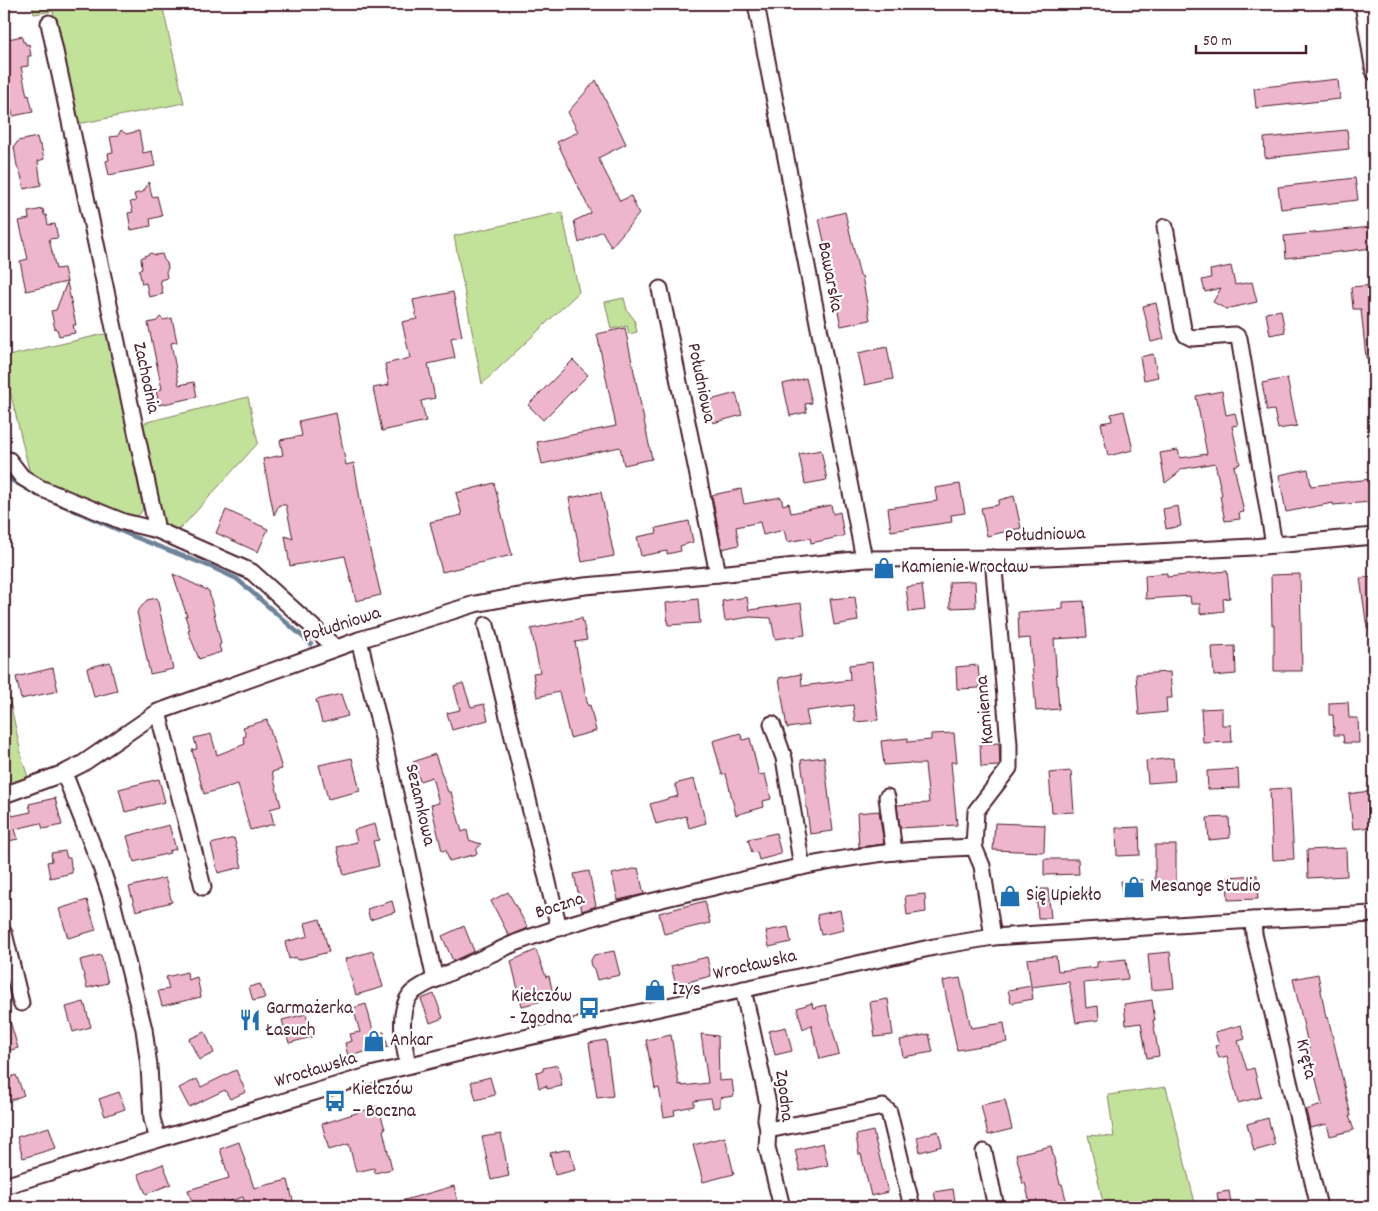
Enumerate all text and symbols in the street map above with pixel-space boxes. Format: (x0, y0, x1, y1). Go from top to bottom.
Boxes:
scale bar (1196, 22, 1306, 54)
text: 50 m (1203, 31, 1232, 53)
street label: Bawarska (809, 240, 849, 315)
street label: Zachodnia (124, 340, 166, 417)
street label: Południowa (678, 341, 722, 426)
street label: Południowa (1004, 521, 1087, 551)
shop icon: Kamienie Wrocław (871, 555, 897, 581)
place label: Kamienie Wrocław (901, 555, 1029, 582)
street label: Południowa (299, 600, 386, 651)
street label: Kamienna (969, 673, 1002, 746)
street label: Sezamkowa (396, 761, 442, 850)
shop icon: Mesange Studio (1121, 874, 1147, 900)
place label: Mesange Studio (1150, 874, 1261, 901)
shop icon: Się Upiekło (997, 883, 1023, 909)
place label: Się Upiekło (1026, 883, 1101, 910)
street label: Boczna (532, 886, 589, 928)
street label: Wrocławska (711, 943, 800, 989)
shop icon: Izys (642, 977, 668, 1003)
place label: Izys (672, 977, 701, 1004)
place label: Kiełczów - Zgodna (509, 984, 573, 1033)
bus stop icon: Kiełczów - Zgodna (576, 995, 602, 1021)
place label: Garmażerka Łasuch (265, 996, 354, 1045)
restaurant icon: Garmażerka Łasuch (237, 1007, 263, 1033)
shop icon: Ankar (361, 1028, 387, 1054)
place label: Ankar (390, 1028, 433, 1055)
street label: Kręta (1287, 1036, 1323, 1083)
street label: Wrocławska (272, 1045, 361, 1096)
street label: Zgodna (766, 1069, 800, 1124)
place label: Kiełczów – Boczna (352, 1077, 417, 1126)
bus stop icon: Kiełczów – Boczna (322, 1088, 348, 1114)

